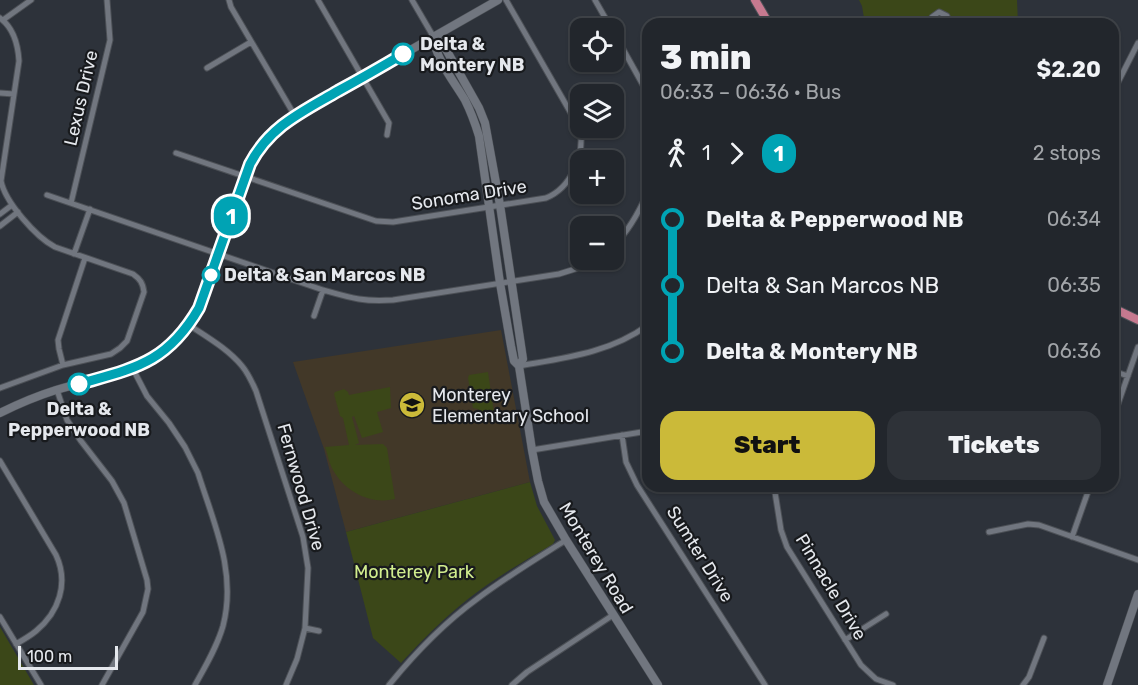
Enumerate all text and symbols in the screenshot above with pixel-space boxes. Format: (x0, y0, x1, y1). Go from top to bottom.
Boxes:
map controls (570, 18, 624, 270)
button: locate (570, 18, 624, 72)
place label: Delta & Montery NB (420, 33, 524, 76)
text: 3 min (660, 38, 752, 77)
marker: Delta & Montery NB (392, 43, 414, 65)
street label: Lexus Drive (59, 48, 103, 148)
text: $2.20 (1036, 56, 1101, 83)
text: 06:33 – 06:36 · Bus (660, 80, 841, 104)
button: layers (570, 84, 624, 138)
icon: walk (660, 137, 693, 170)
icon: forward (720, 137, 753, 170)
text: 1 (702, 141, 711, 165)
text: 1 (774, 141, 784, 166)
text: 2 stops (1033, 141, 1101, 165)
button: + (570, 150, 624, 204)
street label: Sonoma Drive (410, 175, 528, 215)
line badge: 1 (212, 196, 250, 236)
text: 1 (226, 204, 236, 229)
text: Delta & Pepperwood NB (706, 206, 964, 233)
text: 06:34 (1047, 207, 1101, 231)
button: − (570, 216, 624, 270)
place label: Delta & San Marcos NB (224, 264, 425, 286)
marker: Delta & San Marcos NB (202, 266, 220, 284)
text: Delta & San Marcos NB (706, 272, 939, 299)
text: 06:35 (1047, 273, 1101, 297)
text: Delta & Montery NB (706, 338, 918, 365)
text: 06:36 (1047, 339, 1101, 363)
marker: Delta & Pepperwood NB (68, 373, 90, 395)
place label: Monterey Elementary School (432, 384, 589, 427)
school or university icon: Monterey Elementary School (397, 390, 427, 420)
place label: Delta & Pepperwood NB (8, 398, 150, 441)
button: Start (660, 411, 875, 480)
button: Tickets (887, 411, 1101, 480)
street label: Fernwood Drive (272, 421, 330, 553)
street label: Monterey Road (554, 499, 638, 617)
street label: Sumter Drive (662, 502, 738, 606)
street label: Pinnacle Drive (791, 530, 871, 644)
park label: Monterey Park (354, 561, 475, 583)
scale bar (18, 643, 118, 670)
text: 100 m (27, 647, 72, 666)

